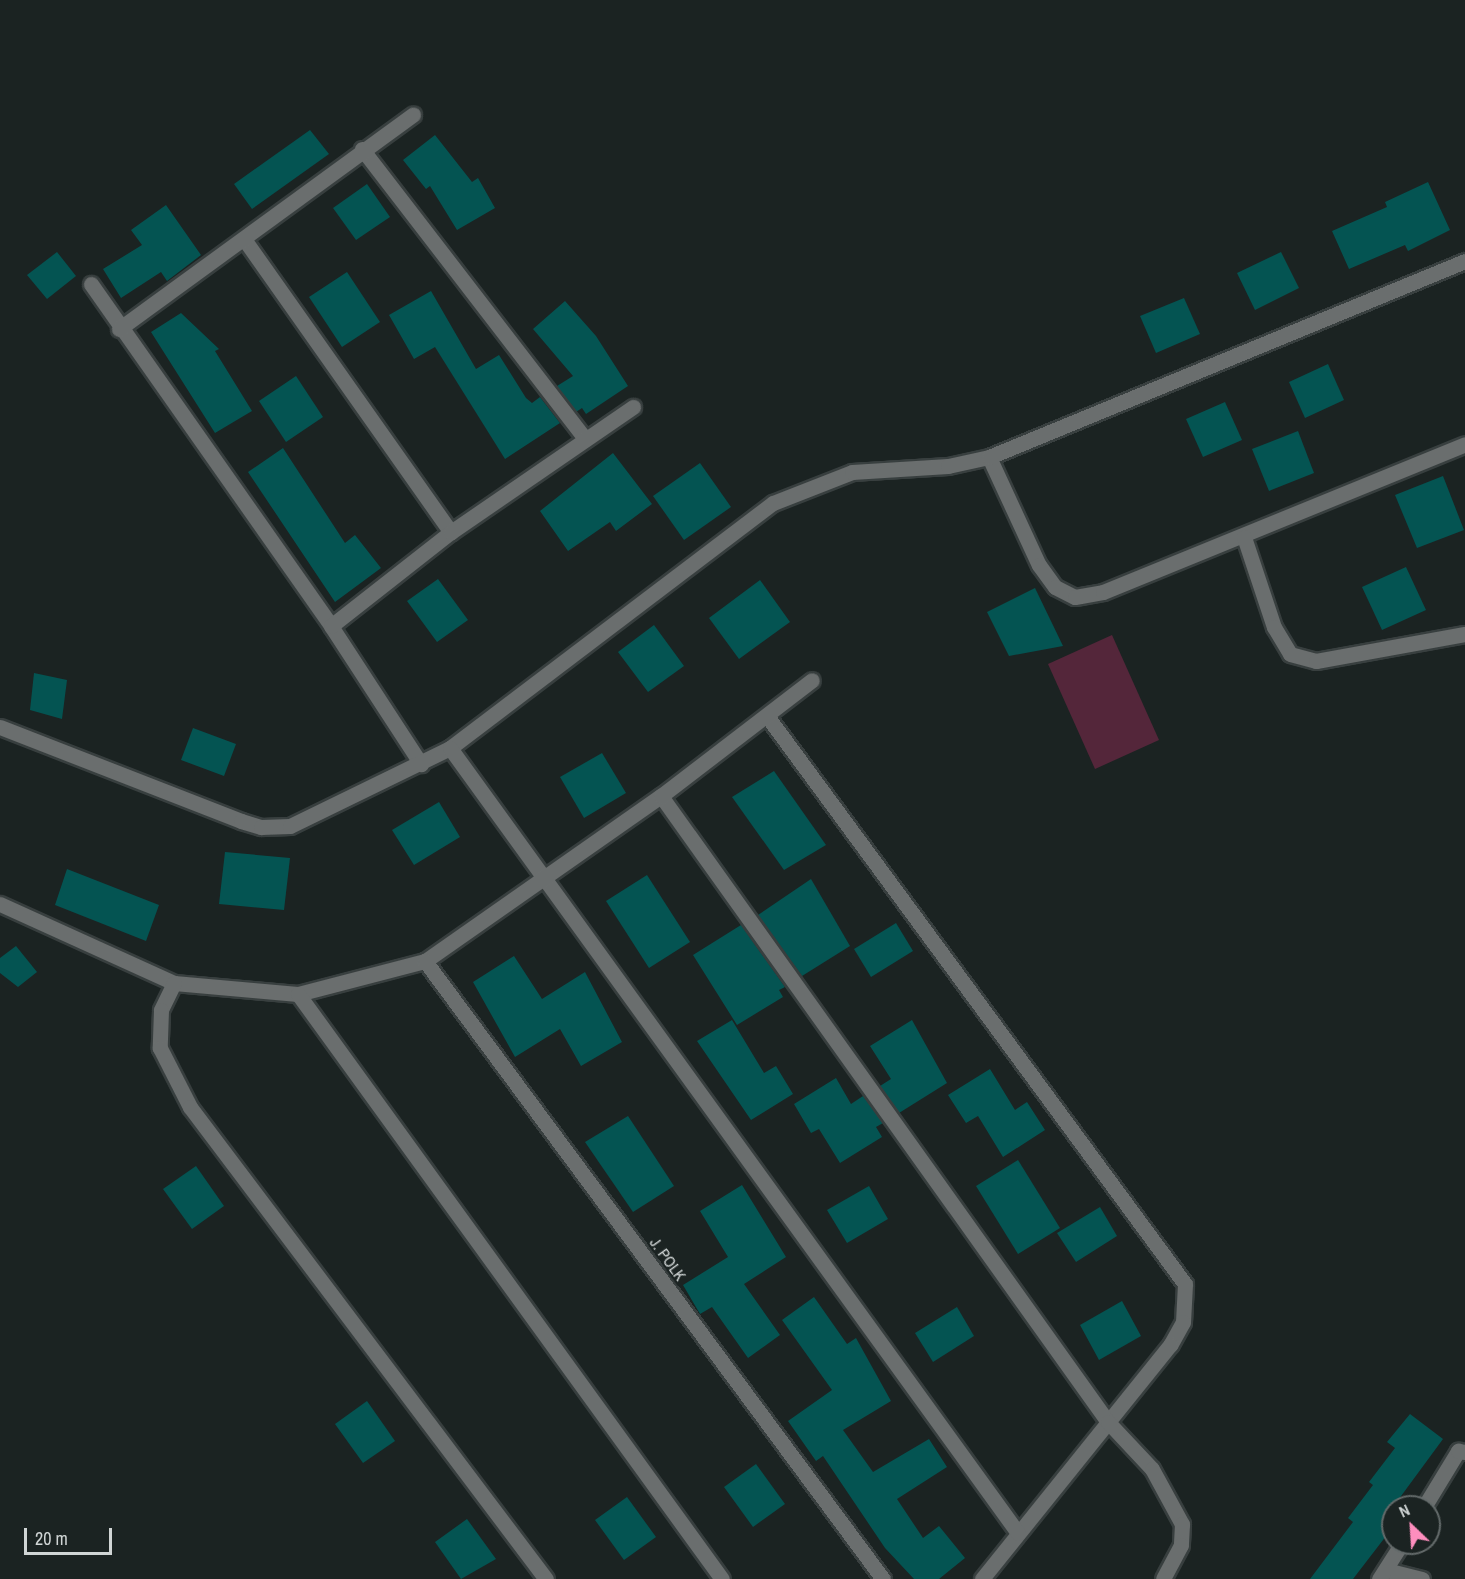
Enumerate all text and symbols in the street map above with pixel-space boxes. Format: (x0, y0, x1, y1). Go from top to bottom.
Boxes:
street label: J. POLK (646, 1234, 690, 1284)
north arrow (1381, 1495, 1441, 1555)
text: N (1395, 1499, 1413, 1522)
scale bar (27, 1516, 116, 1554)
text: 20 m (35, 1526, 68, 1551)

